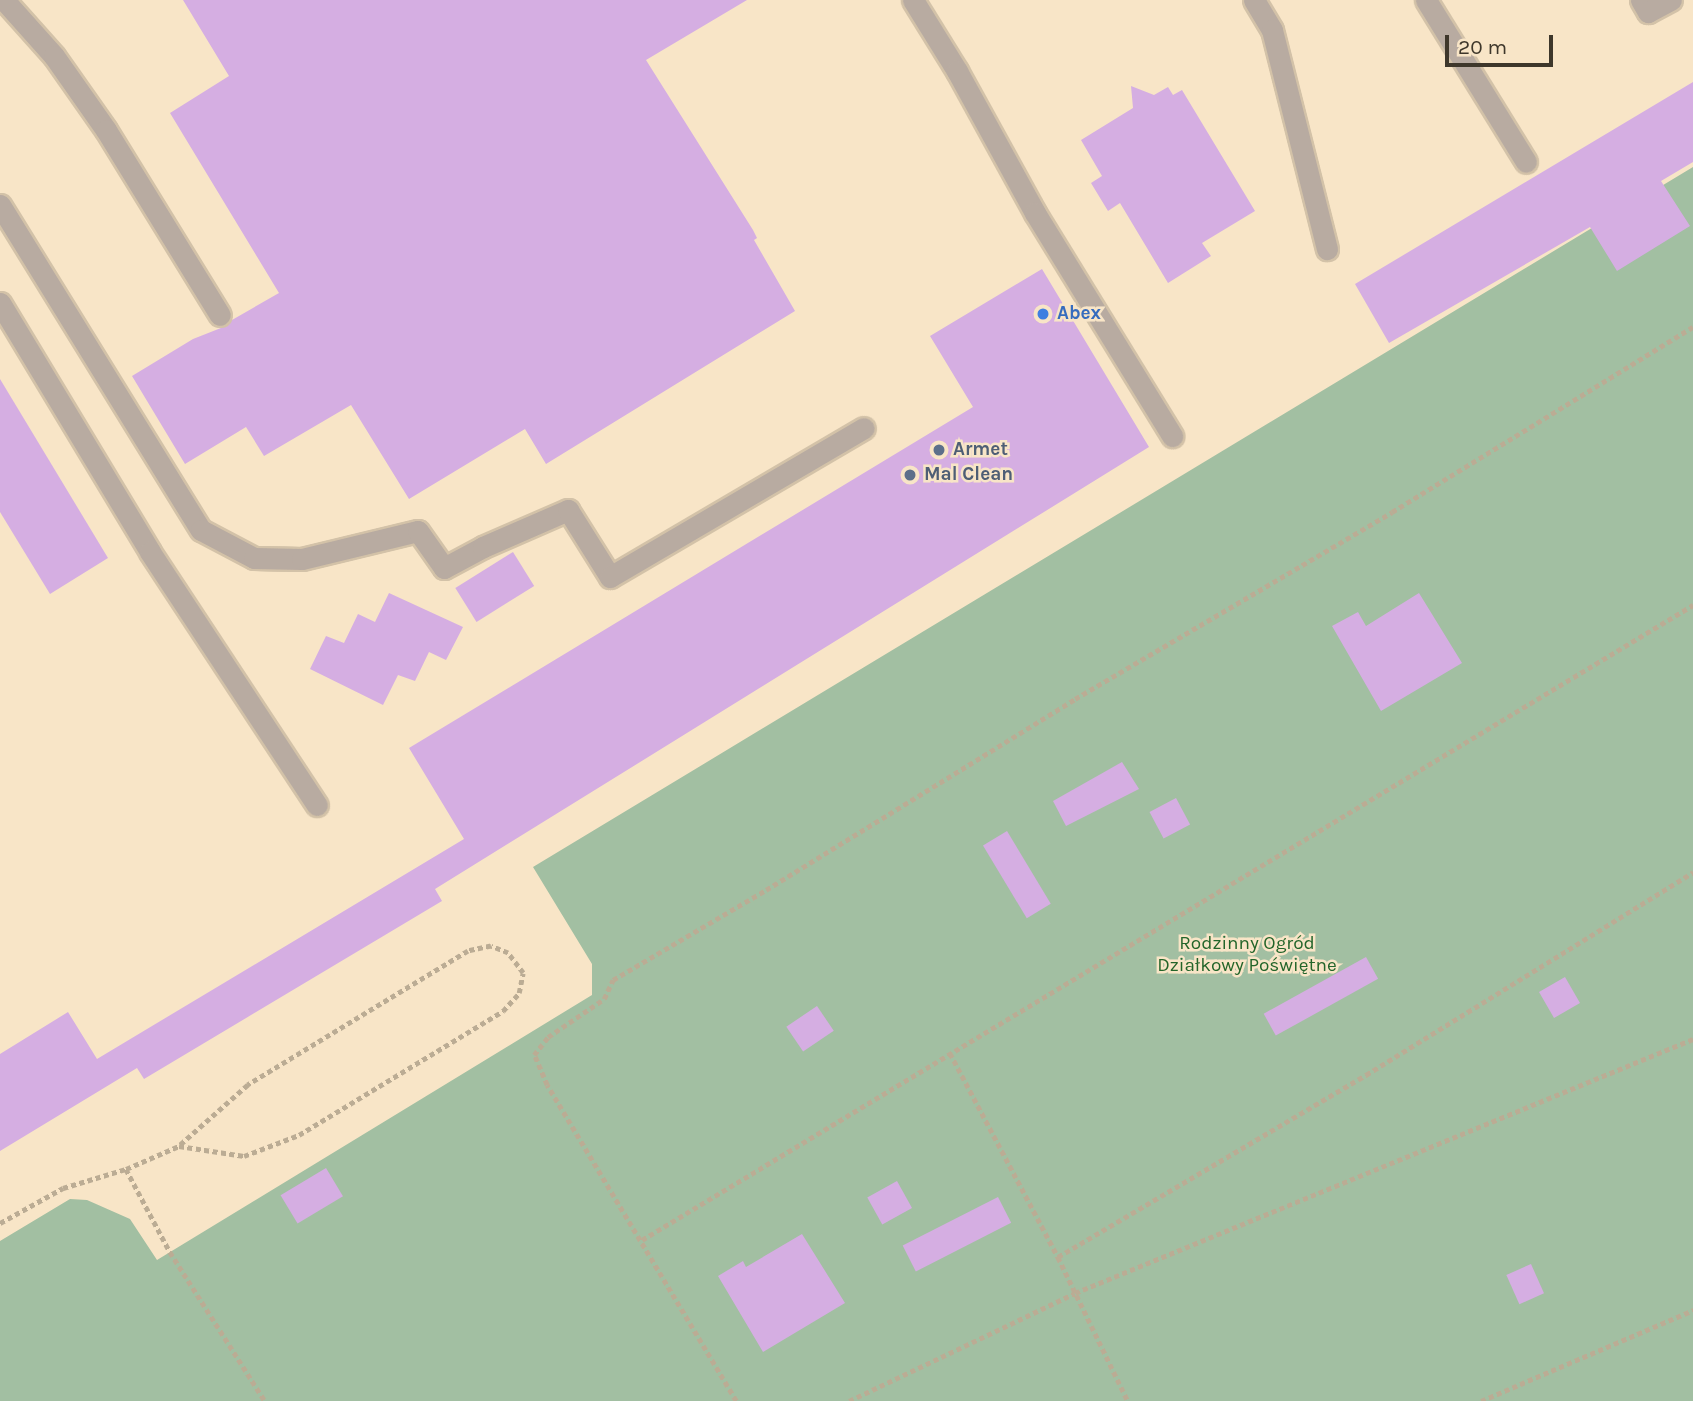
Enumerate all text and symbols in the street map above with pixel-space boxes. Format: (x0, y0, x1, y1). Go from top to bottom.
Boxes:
scale bar (1448, 21, 1556, 65)
text: 20 m (1458, 35, 1507, 59)
place label: Abex (1057, 303, 1101, 325)
marker: Abex (1035, 306, 1051, 322)
place label: Armet (953, 439, 1008, 461)
marker: Armet (931, 442, 947, 458)
place label: Mal Clean (924, 464, 1013, 486)
marker: Mal Clean (902, 467, 918, 483)
park label: Rodzinny Ogród Działkowy Poświętne (1157, 933, 1337, 977)

